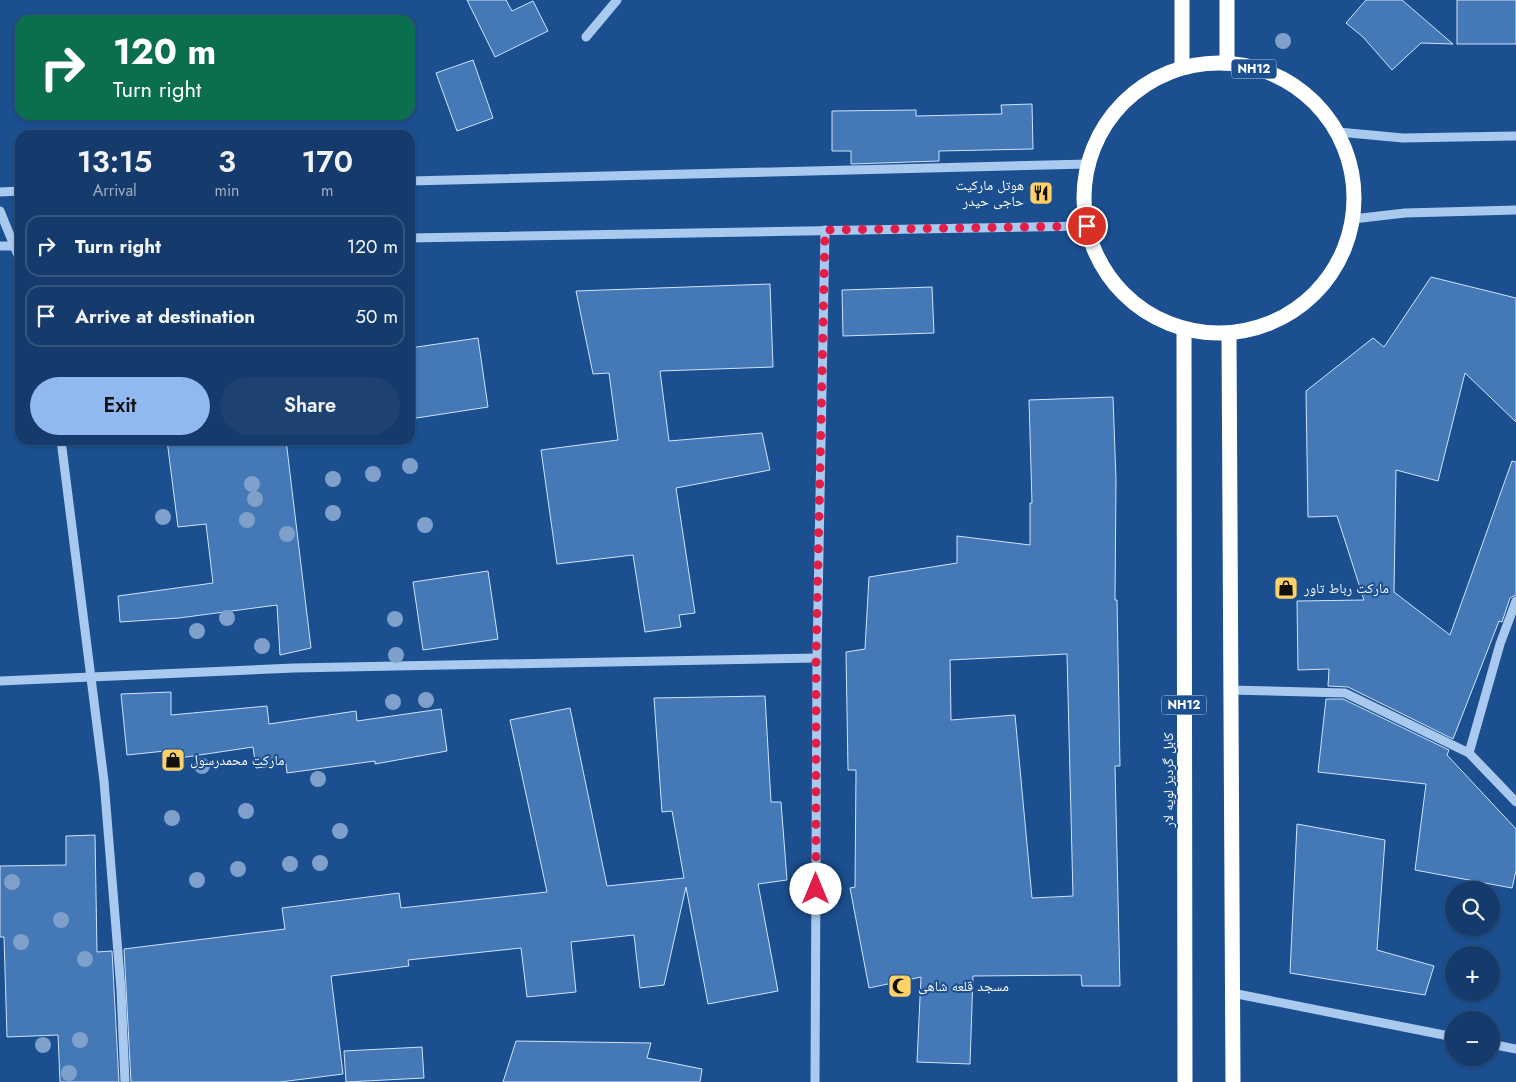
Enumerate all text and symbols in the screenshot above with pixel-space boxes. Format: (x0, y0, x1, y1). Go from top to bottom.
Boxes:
text: 120 m (113, 27, 216, 77)
icon: right (30, 35, 95, 100)
road number: NH12 (1232, 60, 1276, 78)
text: Turn right (113, 73, 201, 105)
text: 13:15 (77, 140, 152, 183)
text: 3 (218, 140, 236, 183)
text: 170 (302, 140, 353, 183)
place label: هوتل مارکیت حاجی حیدر (955, 175, 1024, 211)
text: Arrival (93, 179, 137, 202)
text: min (214, 179, 240, 202)
text: m (321, 179, 334, 202)
restaurant icon: هوتل مارکیت حاجی حیدر (1028, 180, 1054, 206)
pin (1066, 205, 1108, 247)
icon: arrive (1073, 212, 1101, 240)
icon: right (32, 232, 60, 260)
text: Turn right (75, 233, 161, 260)
text: 120 m (347, 233, 398, 260)
icon: arrive (32, 302, 60, 330)
text: Arrive at destination (75, 303, 255, 330)
text: 50 m (355, 303, 398, 330)
button: Exit (30, 377, 210, 435)
button: Share (220, 377, 400, 435)
shop icon: مارکت رباط تاور (1273, 575, 1299, 601)
place label: مارکت رباط تاور (1303, 578, 1389, 598)
road number: NH12 (1162, 696, 1206, 714)
street label: کابل گردیز لویه لار (1158, 732, 1178, 829)
shop icon: مارکت محمدرسول (160, 747, 186, 773)
place label: مارکت محمدرسول (190, 750, 284, 770)
position arrow (789, 862, 841, 914)
map controls (1445, 881, 1500, 1066)
button: search (1445, 881, 1500, 936)
button: + (1445, 946, 1500, 1001)
mosque icon: مسجد قلعه شاهی (887, 973, 913, 999)
place label: مسجد قلعه شاهی (918, 976, 1009, 996)
button: − (1445, 1011, 1500, 1066)

